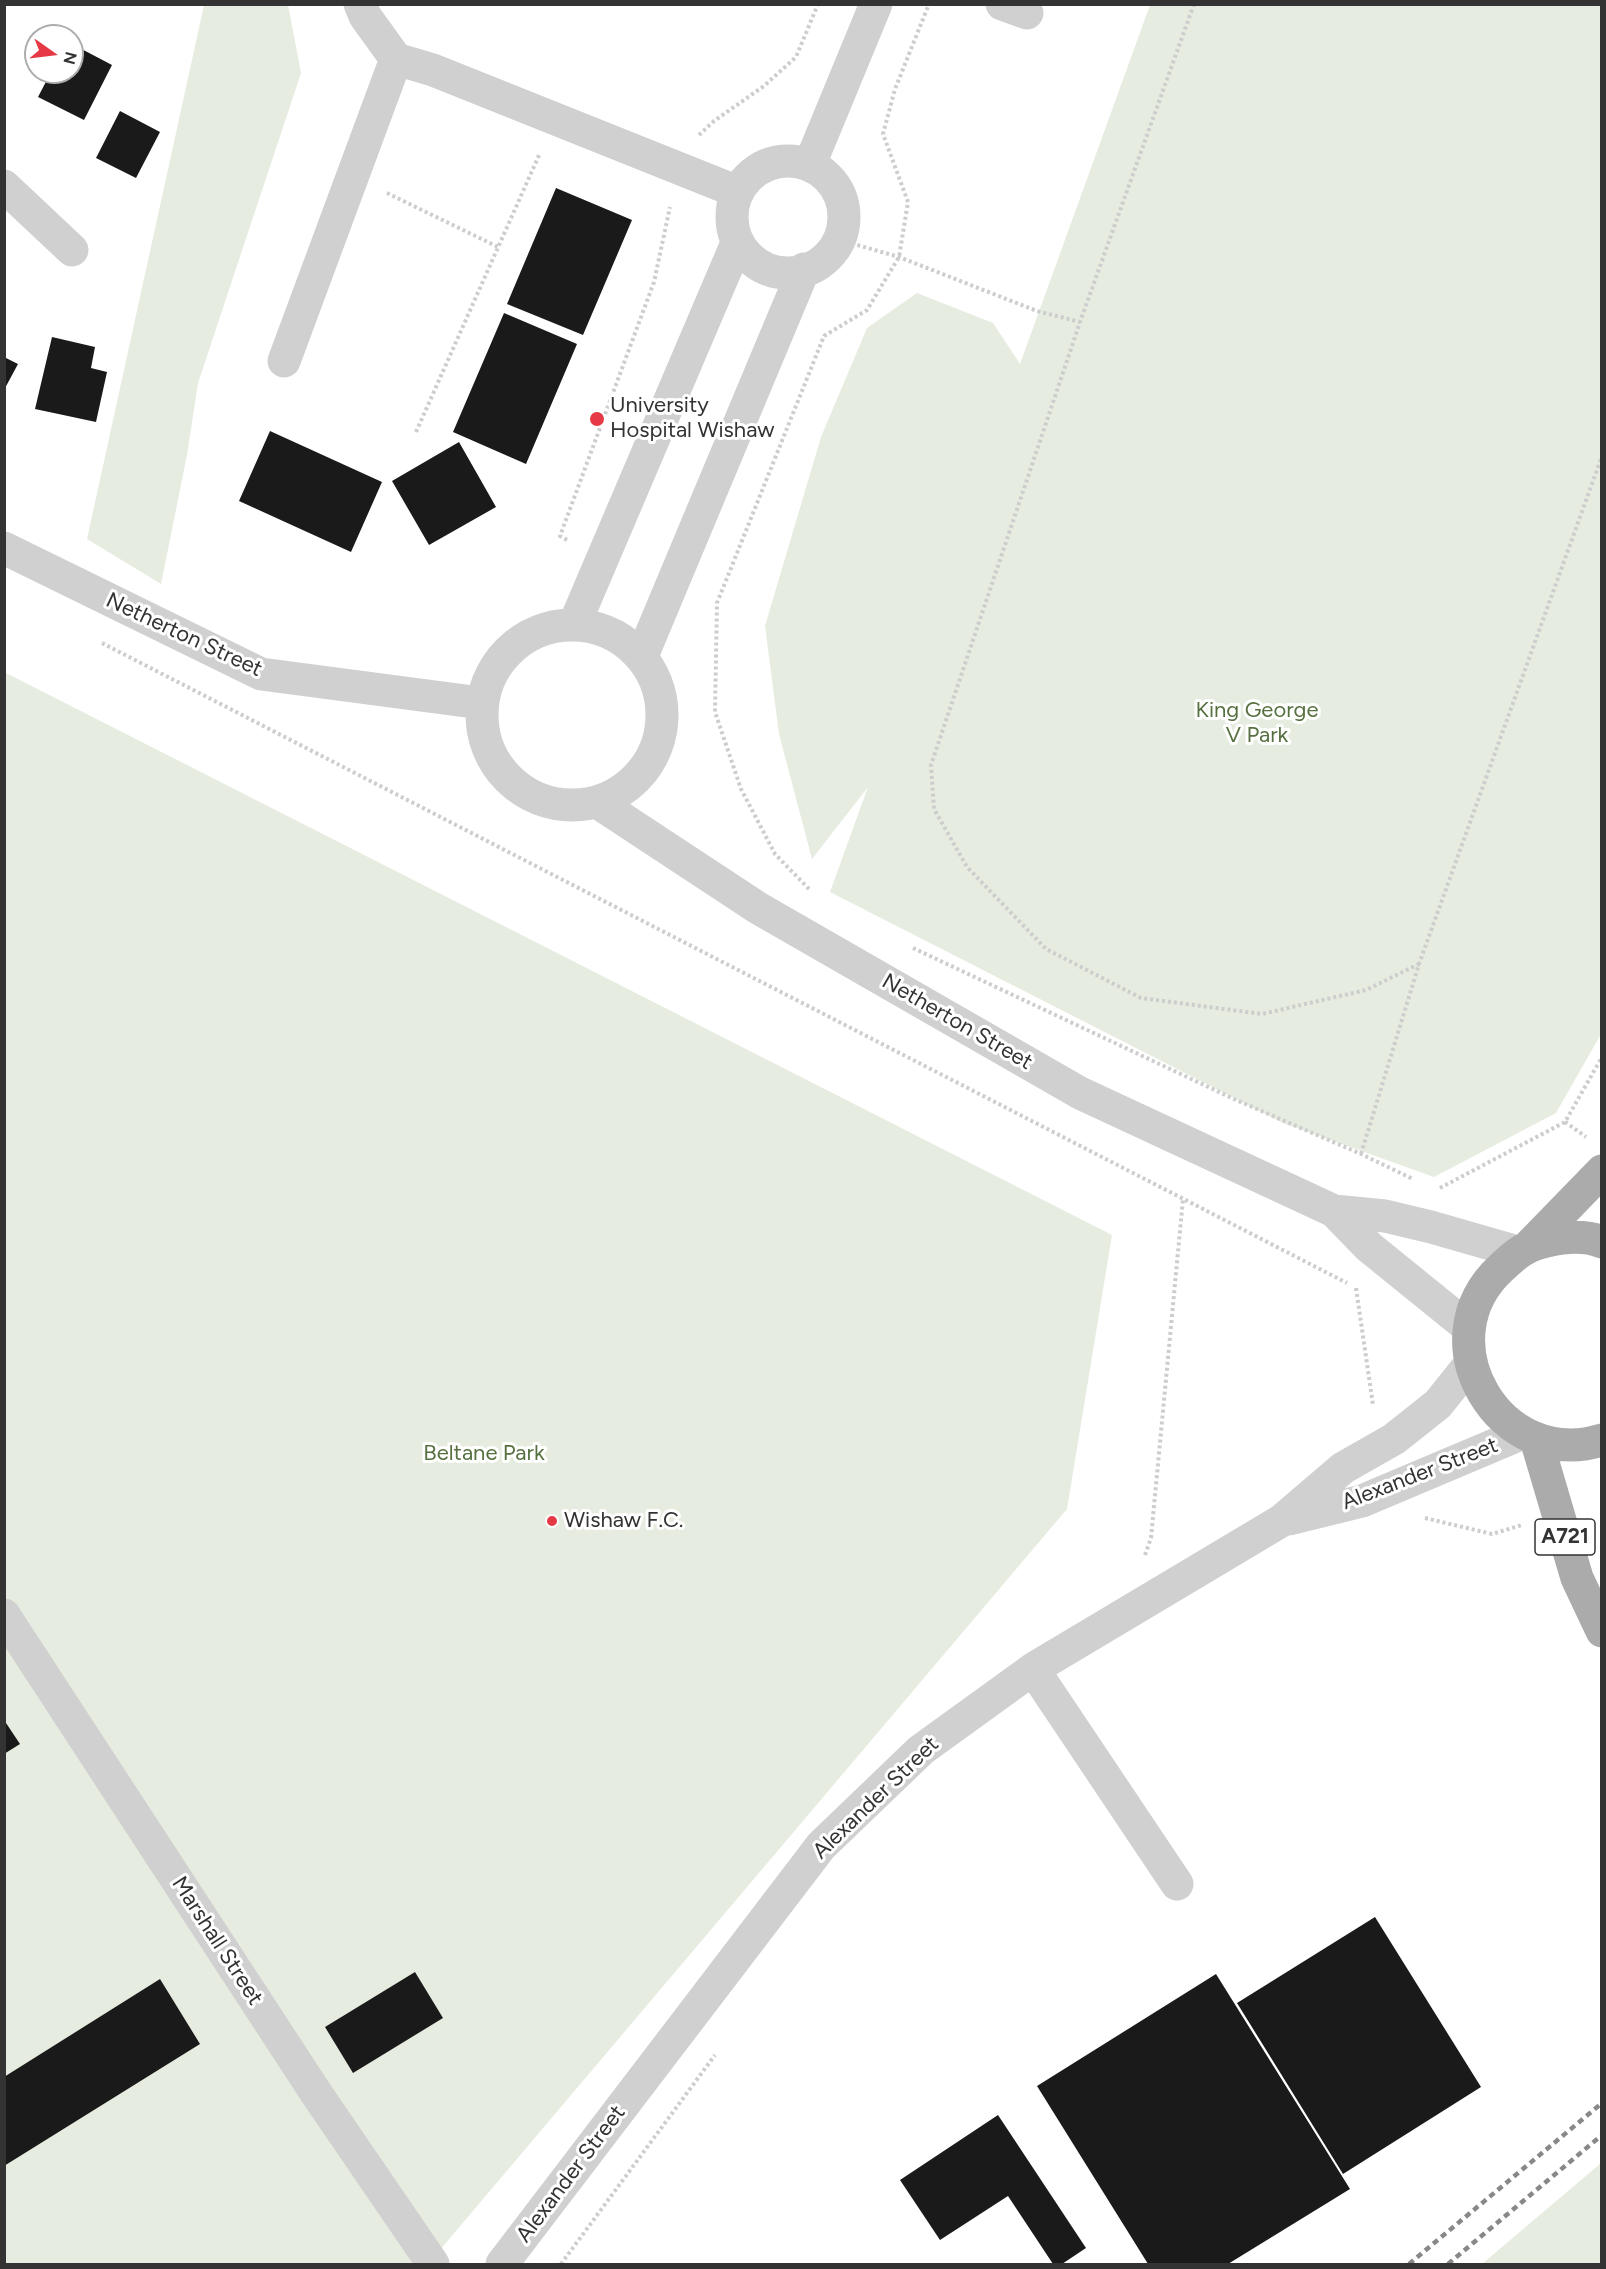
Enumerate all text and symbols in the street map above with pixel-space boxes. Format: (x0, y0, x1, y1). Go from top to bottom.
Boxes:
north arrow (24, 24, 84, 84)
text: N (59, 50, 81, 66)
place label: University Hospital Wishaw (610, 393, 774, 445)
marker: University Hospital Wishaw (588, 410, 606, 428)
street label: Netherton Street (102, 587, 266, 683)
park label: King George V Park (1195, 698, 1319, 750)
street label: Netherton Street (877, 968, 1037, 1076)
street label: Alexander Street (1338, 1432, 1502, 1516)
park label: Beltane Park (423, 1441, 545, 1467)
place label: Wishaw F.C. (564, 1508, 683, 1534)
marker: Wishaw F.C. (545, 1514, 559, 1528)
road number: A721 (1535, 1519, 1595, 1555)
street label: Alexander Street (808, 1731, 944, 1865)
street label: Marshall Street (166, 1872, 268, 2010)
street label: Alexander Street (511, 2100, 631, 2248)

